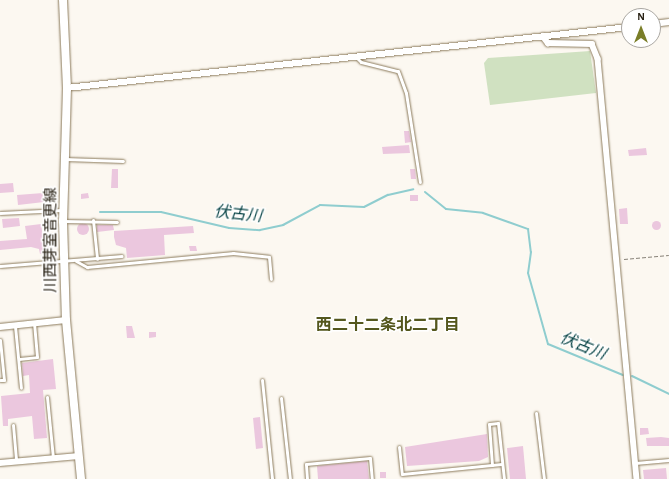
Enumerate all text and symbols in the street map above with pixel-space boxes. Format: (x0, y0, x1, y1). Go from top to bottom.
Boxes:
north arrow (621, 8, 661, 48)
text: N (637, 11, 645, 22)
street label: 川西芽室音更線 (42, 188, 60, 292)
water label: 伏古川 (213, 202, 263, 226)
district label: 西二十二条北二丁目 (316, 315, 460, 335)
water label: 伏古川 (557, 328, 609, 364)

